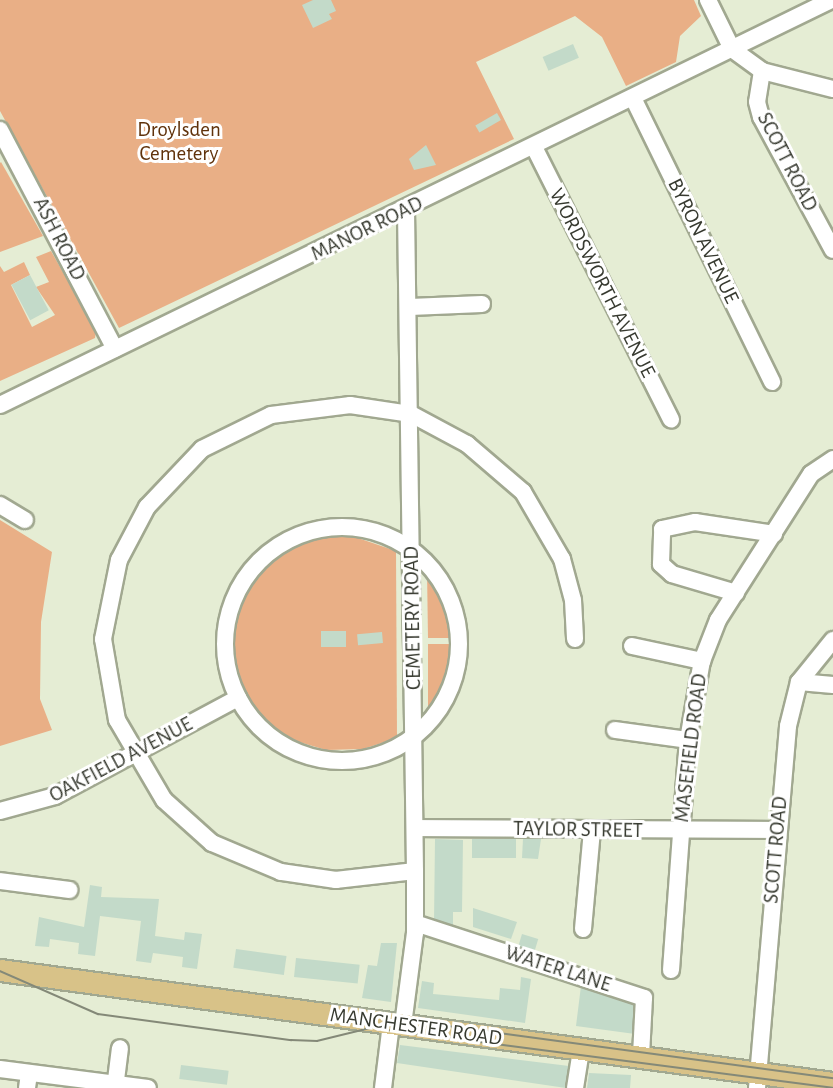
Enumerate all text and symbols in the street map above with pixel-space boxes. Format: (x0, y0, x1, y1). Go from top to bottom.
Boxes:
street label: SCOTT ROAD (751, 108, 823, 216)
park label: Droylsden Cemetery (137, 117, 221, 167)
street label: BYRON AVENUE (662, 174, 744, 308)
street label: WORDSWORTH AVENUE (543, 184, 661, 382)
street label: MANOR ROAD (307, 191, 427, 267)
street label: ASH ROAD (27, 193, 91, 285)
street label: CEMETERY ROAD (399, 546, 427, 690)
street label: MASEFIELD ROAD (669, 672, 713, 824)
street label: OAKFIELD AVENUE (45, 712, 197, 808)
street label: SCOTT ROAD (759, 795, 793, 905)
street label: TAYLOR STREET (513, 816, 643, 844)
street label: WATER LANE (502, 940, 614, 998)
street label: MANCHESTER ROAD (328, 1002, 504, 1052)

